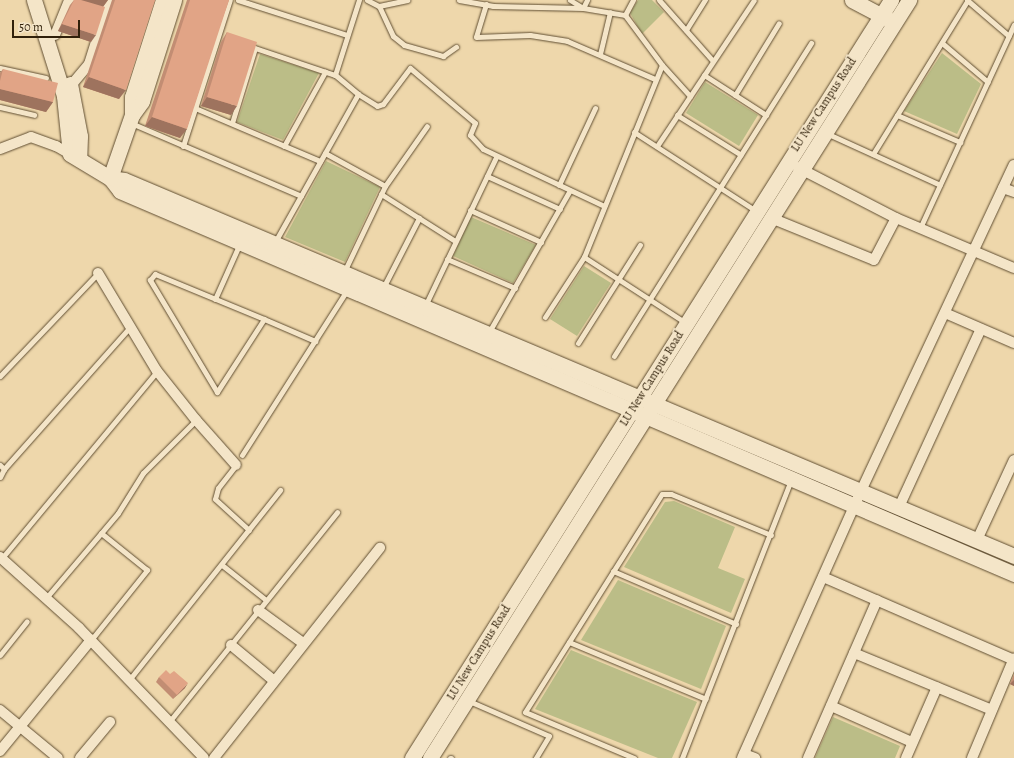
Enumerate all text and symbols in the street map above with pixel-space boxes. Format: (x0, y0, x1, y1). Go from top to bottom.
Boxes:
scale bar (14, 12, 82, 38)
text: 50 m (19, 19, 43, 35)
street label: LU New Campus Road (788, 55, 860, 155)
street label: LU New Campus Road (617, 329, 687, 429)
street label: LU New Campus Road (444, 603, 514, 703)

